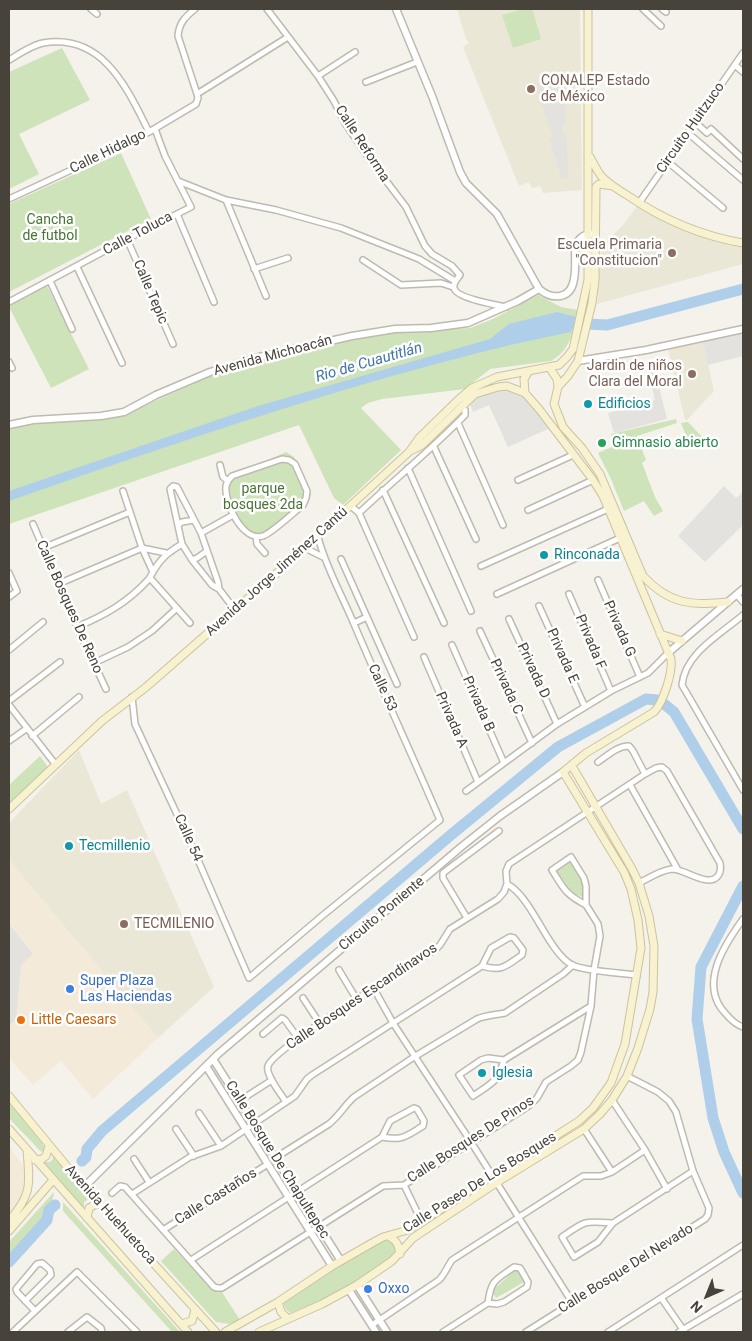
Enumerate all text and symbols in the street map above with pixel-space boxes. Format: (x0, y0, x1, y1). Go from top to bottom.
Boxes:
place label: CONALEP Estado de México (541, 73, 650, 105)
street label: Circuito Huitzuco (653, 79, 729, 177)
marker: CONALEP Estado de México (525, 83, 537, 95)
street label: Calle Reforma (331, 103, 393, 185)
street label: Calle Hidalgo (67, 126, 149, 178)
street label: Calle Toluca (100, 209, 176, 259)
park label: Cancha de futbol (22, 212, 78, 244)
place label: Escuela Primaria "Constitucion" (557, 237, 662, 270)
marker: Escuela Primaria "Constitucion" (666, 247, 678, 259)
street label: Calle Tepic (129, 257, 171, 327)
street label: Avenida Michoacán (212, 332, 334, 380)
water label: Rio de Cuautitlán (314, 339, 424, 387)
place label: Jardin de niños Clara del Moral (587, 358, 682, 391)
marker: Jardin de niños Clara del Moral (686, 368, 698, 380)
place label: Edificios (598, 396, 651, 412)
marker: Edificios (582, 398, 594, 410)
place label: Gimnasio abierto (612, 435, 718, 451)
marker: Gimnasio abierto (596, 437, 608, 449)
park label: parque bosques 2da (223, 481, 303, 514)
street label: Avenida Jorge Jiménez Cantú (203, 504, 351, 640)
street label: Calle Bosques De Reno (32, 538, 106, 676)
place label: Rinconada (554, 547, 620, 563)
marker: Rinconada (538, 549, 550, 561)
street label: Privada G (599, 598, 639, 660)
street label: Privada F (571, 612, 609, 672)
street label: Privada E (542, 626, 582, 686)
street label: Privada D (513, 641, 553, 701)
street label: Privada C (486, 657, 526, 717)
street label: Calle 53 (364, 662, 400, 714)
street label: Privada B (458, 674, 498, 734)
street label: Privada A (431, 689, 471, 751)
street label: Calle 54 (170, 812, 206, 864)
place label: Tecmillenio (79, 838, 150, 854)
marker: Tecmillenio (63, 840, 75, 852)
street label: Circuito Poniente (336, 873, 428, 955)
place label: TECMILENIO (134, 916, 214, 932)
marker: TECMILENIO (118, 918, 130, 930)
street label: Calle Bosques Escandinavos (283, 940, 441, 1054)
place label: Super Plaza Las Haciendas (80, 973, 172, 1006)
marker: Super Plaza Las Haciendas (64, 983, 76, 995)
place label: Little Caesars (31, 1012, 116, 1028)
marker: Little Caesars (15, 1014, 27, 1026)
place label: Iglesia (492, 1065, 533, 1081)
marker: Iglesia (476, 1067, 488, 1079)
street label: Calle Bosque De Chapultepec (221, 1078, 333, 1242)
street label: Calle Bosques De Pinos (405, 1093, 537, 1187)
street label: Calle Paseo De Los Bosques (400, 1129, 560, 1237)
street label: Avenida Huehuetoca (61, 1162, 159, 1268)
street label: Calle Castaños (172, 1165, 260, 1229)
street label: Calle Bosque Del Nevado (555, 1221, 697, 1317)
north arrow (682, 1271, 732, 1321)
place label: Oxxo (378, 1281, 409, 1297)
marker: Oxxo (362, 1283, 374, 1295)

